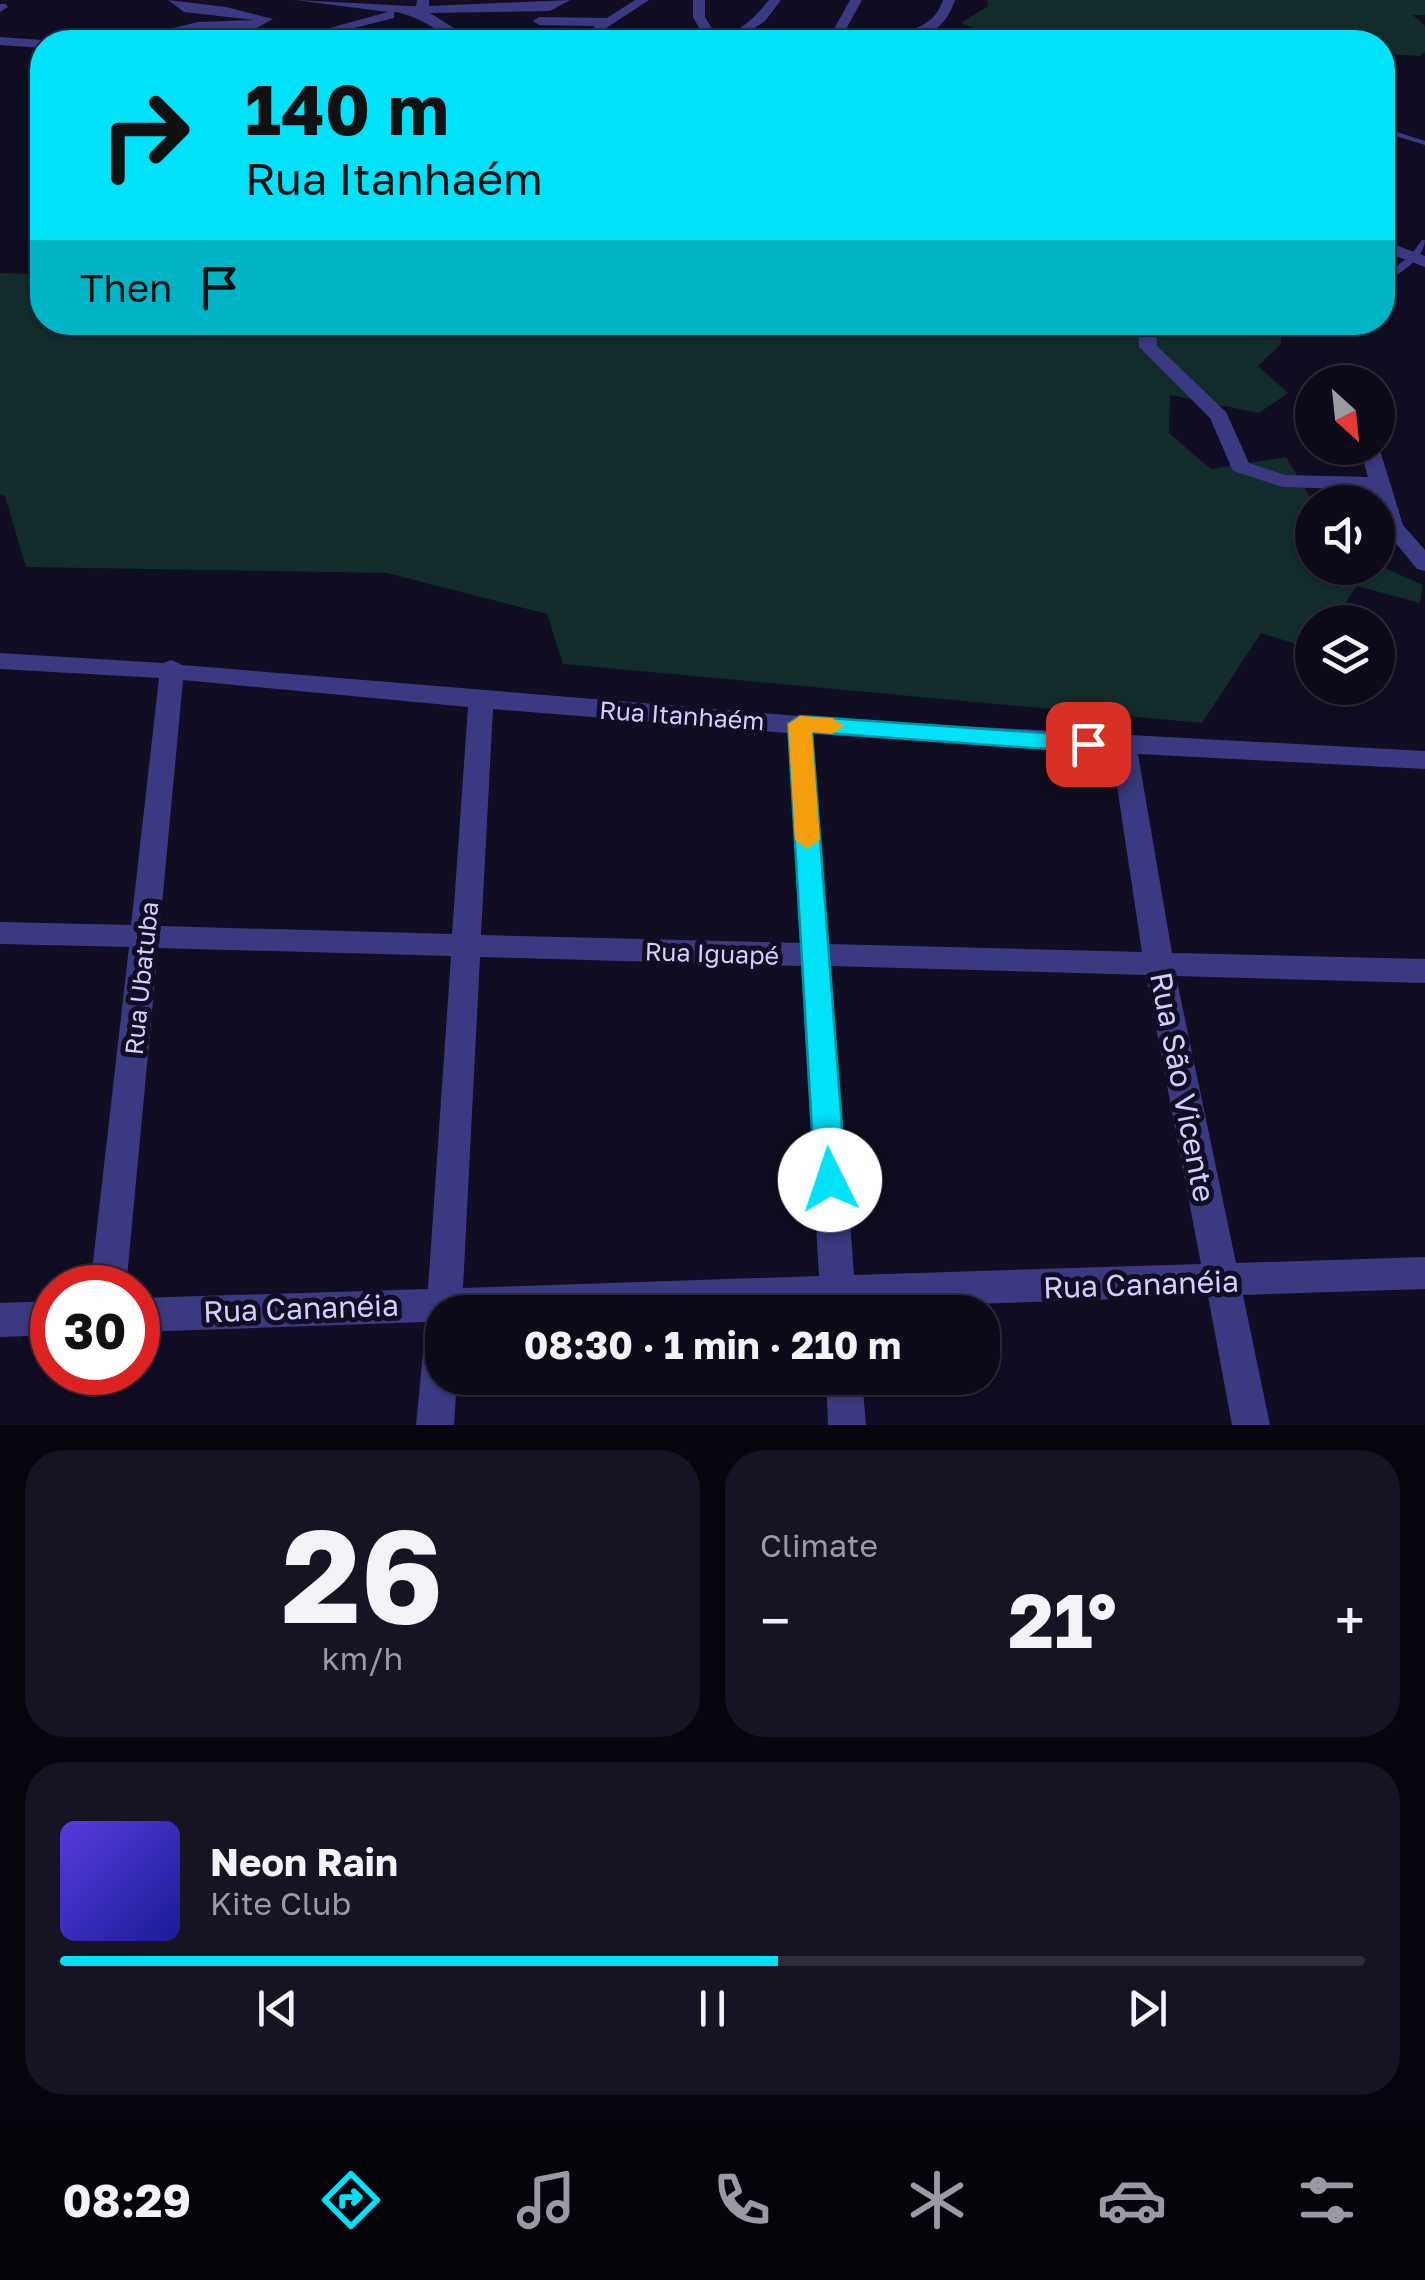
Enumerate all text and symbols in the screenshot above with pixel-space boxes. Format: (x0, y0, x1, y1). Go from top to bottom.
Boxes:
text: 140 m (245, 66, 449, 150)
icon: right (80, 70, 210, 200)
text: Rua Itanhaém (245, 151, 543, 205)
icon: arrive (192, 260, 247, 315)
text: Then (80, 265, 172, 310)
north arrow (1295, 365, 1395, 465)
map controls (1295, 365, 1395, 705)
button: sound (1295, 485, 1395, 585)
button: layers (1295, 605, 1395, 705)
street label: Rua Itanhaém (598, 694, 766, 736)
pin (1046, 702, 1131, 787)
icon: arrive (1061, 717, 1116, 772)
street label: Rua Ubatuba (118, 900, 164, 1056)
street label: Rua Iguapé (644, 935, 780, 971)
street label: Rua São Vicente (1143, 969, 1223, 1205)
position arrow (778, 1128, 882, 1232)
street label: Rua Cananéia (1042, 1263, 1240, 1305)
speed limit sign: 30 (30, 1265, 160, 1395)
street label: Rua Cananéia (202, 1287, 400, 1329)
text: 08:30 · 1 min · 210 m (524, 1322, 901, 1367)
text: 26 (282, 1496, 443, 1652)
text: Climate (760, 1526, 878, 1564)
text: 21° (1008, 1574, 1117, 1665)
text: − (760, 1587, 790, 1653)
text: + (1335, 1587, 1365, 1653)
text: km/h (322, 1639, 403, 1677)
text: Neon Rain (210, 1839, 398, 1884)
text: Kite Club (210, 1884, 351, 1922)
icon: previous (250, 1981, 305, 2036)
icon: pause (685, 1981, 740, 2036)
icon: next (1120, 1981, 1175, 2036)
icon: directions (316, 2165, 386, 2235)
icon: music (511, 2165, 581, 2235)
icon: phone (707, 2165, 777, 2235)
icon: climate (902, 2165, 972, 2235)
icon: car (1097, 2165, 1167, 2235)
icon: filters (1292, 2165, 1362, 2235)
text: 08:29 (63, 2173, 191, 2227)

